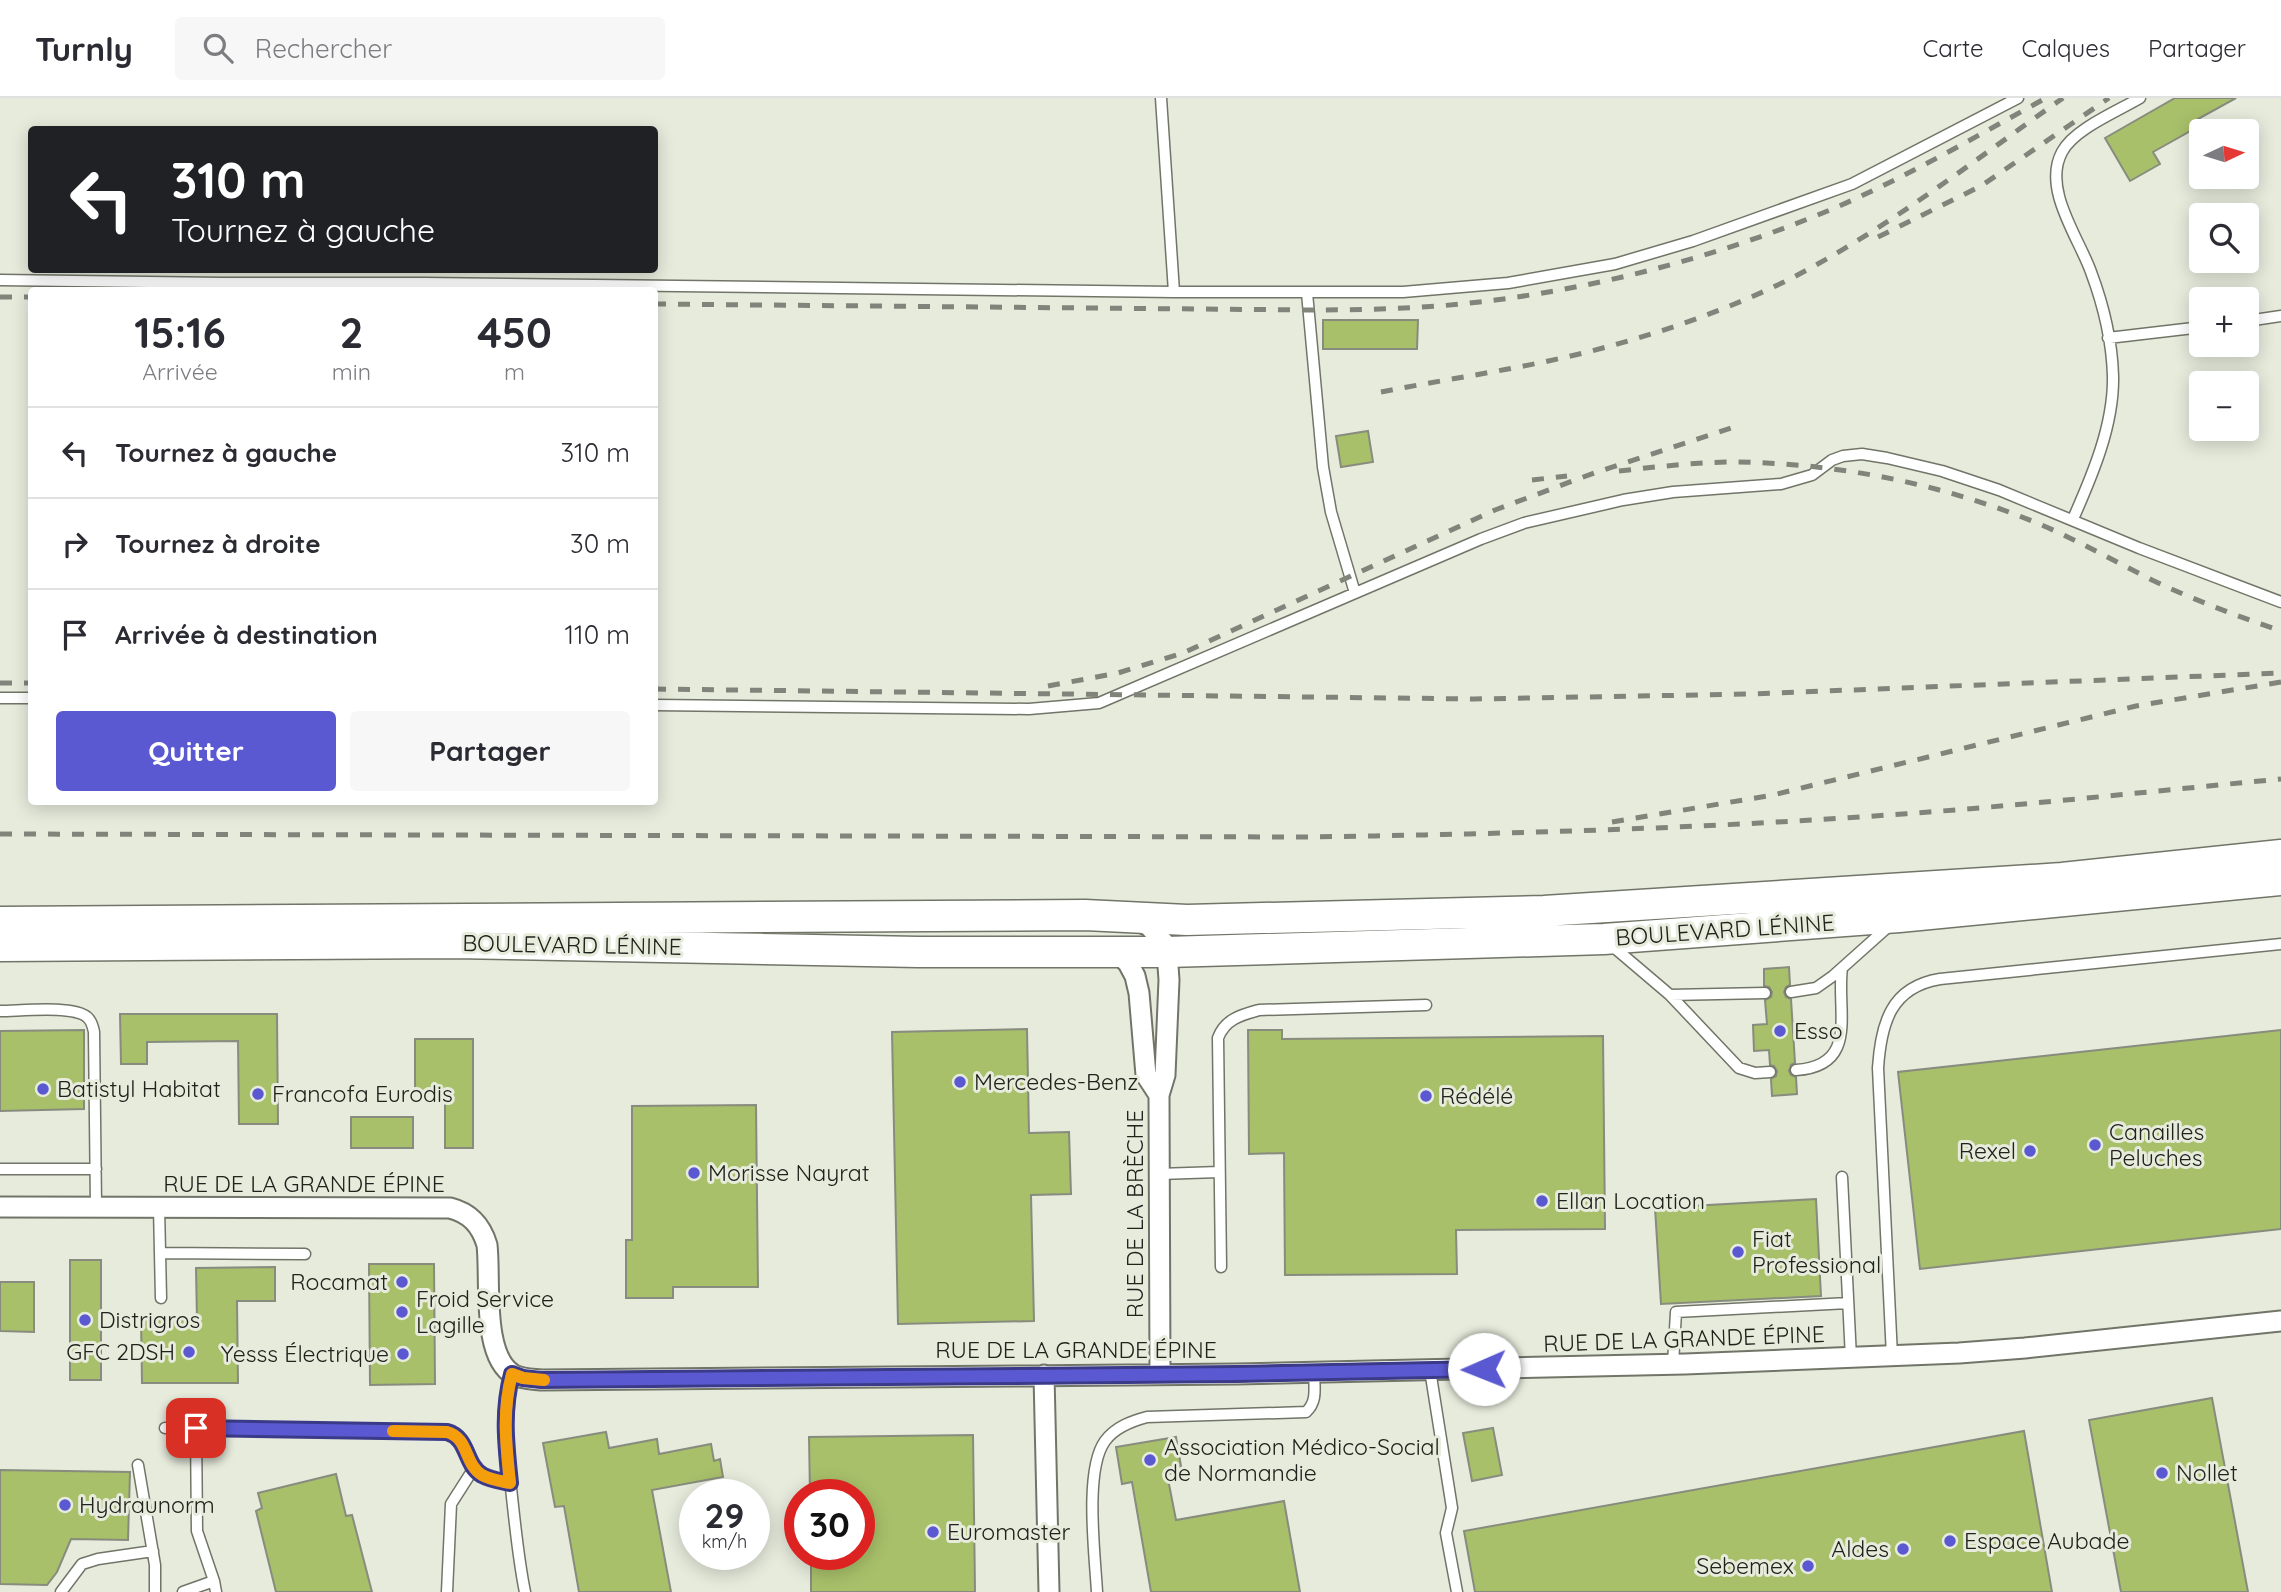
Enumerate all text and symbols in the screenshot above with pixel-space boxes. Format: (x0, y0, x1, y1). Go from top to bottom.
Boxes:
search box (175, 17, 665, 80)
text: Turnly (35, 28, 133, 69)
icon: search (199, 29, 237, 67)
text: Rechercher (255, 32, 392, 65)
text: Carte (1922, 33, 1984, 63)
text: Calques (2022, 33, 2110, 63)
text: Partager (2148, 33, 2246, 63)
north arrow (2189, 119, 2259, 189)
map controls (2189, 119, 2259, 441)
text: 310 m (171, 149, 305, 210)
icon: left (56, 154, 147, 245)
button: search (2189, 203, 2259, 273)
text: Tournez à gauche (171, 210, 435, 250)
button: + (2189, 287, 2259, 357)
text: 15:16 (134, 306, 226, 359)
text: 2 (339, 306, 363, 359)
text: 450 (477, 306, 552, 359)
text: Arrivée (142, 357, 218, 386)
text: min (332, 357, 371, 386)
text: m (504, 357, 525, 386)
button: − (2189, 371, 2259, 441)
icon: left (56, 434, 94, 472)
text: Tournez à gauche (115, 436, 337, 469)
text: 310 m (560, 436, 630, 469)
icon: right (56, 525, 94, 563)
text: Tournez à droite (115, 527, 320, 560)
text: 30 m (570, 527, 630, 560)
icon: arrive (56, 616, 94, 654)
text: Arrivée à destination (115, 618, 378, 651)
text: 110 m (564, 618, 630, 651)
button: Quitter (56, 711, 336, 791)
button: Partager (350, 711, 630, 791)
street label: BOULEVARD LÉNINE (1614, 907, 1835, 952)
street label: BOULEVARD LÉNINE (462, 928, 682, 961)
place label: Esso (1794, 1016, 1843, 1045)
marker: Esso (1772, 1023, 1788, 1039)
place label: Mercedes-Benz (974, 1067, 1138, 1096)
place label: Batistyl Habitat (57, 1074, 221, 1103)
marker: Mercedes-Benz (952, 1074, 968, 1090)
place label: Francofa Eurodis (272, 1079, 453, 1108)
marker: Batistyl Habitat (35, 1081, 51, 1097)
place label: Rédélé (1440, 1081, 1513, 1110)
marker: Francofa Eurodis (250, 1086, 266, 1102)
marker: Rédélé (1418, 1088, 1434, 1104)
street label: RUE DE LA BRÈCHE (1120, 1110, 1149, 1318)
place label: Canailles Peluches (2109, 1117, 2204, 1172)
place label: Rexel (1959, 1136, 2016, 1165)
marker: Canailles Peluches (2087, 1137, 2103, 1153)
marker: Rexel (2022, 1143, 2038, 1159)
place label: Morisse Nayrat (708, 1158, 870, 1187)
marker: Morisse Nayrat (686, 1165, 702, 1181)
street label: RUE DE LA GRANDE ÉPINE (163, 1169, 445, 1198)
place label: Ellan Location (1556, 1186, 1705, 1215)
marker: Ellan Location (1534, 1193, 1550, 1209)
place label: Fiat Professional (1752, 1224, 1881, 1279)
marker: Fiat Professional (1730, 1244, 1746, 1260)
place label: Rocamat (290, 1267, 388, 1296)
marker: Rocamat (394, 1274, 410, 1290)
place label: Froid Service Lagille (416, 1284, 554, 1339)
marker: Froid Service Lagille (394, 1304, 410, 1320)
place label: Distrigros (99, 1305, 200, 1334)
marker: Distrigros (77, 1312, 93, 1328)
street label: RUE DE LA GRANDE ÉPINE (1543, 1319, 1825, 1358)
position arrow (1447, 1332, 1521, 1406)
street label: RUE DE LA GRANDE ÉPINE (935, 1335, 1217, 1364)
place label: GFC 2DSH (66, 1337, 175, 1366)
place label: Yesss Électrique (221, 1339, 389, 1368)
marker: GFC 2DSH (181, 1344, 197, 1360)
marker: Yesss Électrique (395, 1346, 411, 1362)
pin (166, 1398, 226, 1458)
icon: arrive (177, 1409, 215, 1447)
place label: Association Médico-Social de Normandie (1164, 1432, 1440, 1487)
marker: Association Médico-Social de Normandie (1142, 1452, 1158, 1468)
place label: Nollet (2176, 1458, 2238, 1487)
marker: Nollet (2154, 1465, 2170, 1481)
speed limit sign: 30 (784, 1479, 875, 1570)
place label: Hydraunorm (79, 1490, 215, 1519)
text: 29 (705, 1493, 744, 1537)
marker: Hydraunorm (57, 1497, 73, 1513)
place label: Euromaster (947, 1517, 1071, 1546)
marker: Euromaster (925, 1524, 941, 1540)
place label: Espace Aubade (1964, 1526, 2129, 1555)
text: km/h (702, 1530, 747, 1553)
marker: Espace Aubade (1942, 1533, 1958, 1549)
place label: Aldes (1831, 1534, 1889, 1563)
marker: Aldes (1895, 1541, 1911, 1557)
place label: Sebemex (1696, 1551, 1794, 1580)
marker: Sebemex (1800, 1558, 1816, 1574)

